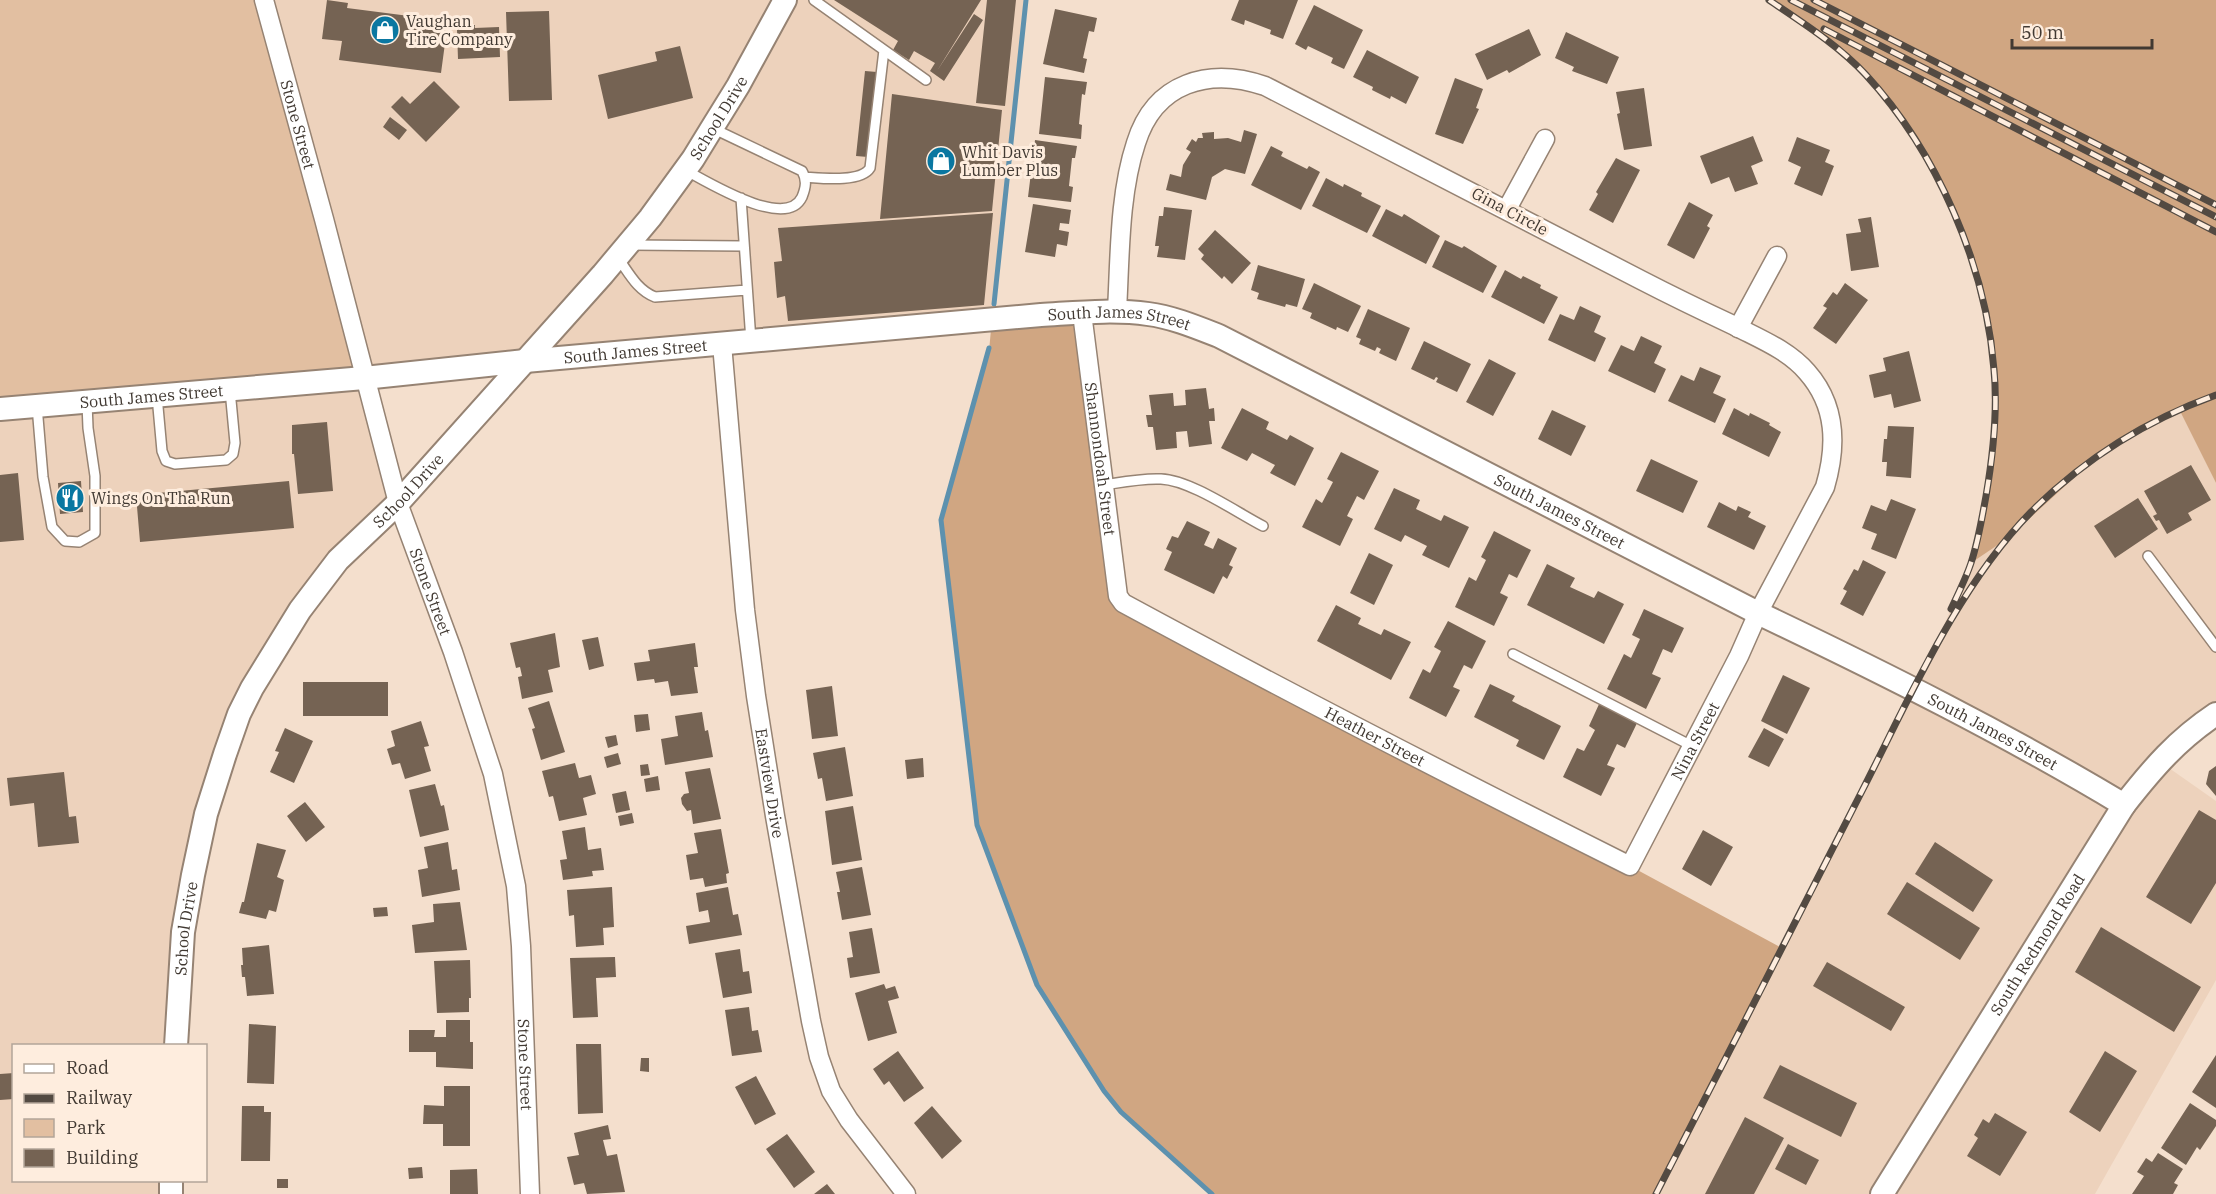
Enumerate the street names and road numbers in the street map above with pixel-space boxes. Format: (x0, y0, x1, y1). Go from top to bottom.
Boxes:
street label: School Drive (685, 72, 752, 163)
street label: Stone Street (276, 78, 320, 172)
street label: Gina Circle (1468, 183, 1552, 239)
street label: South James Street (1047, 302, 1194, 334)
street label: South James Street (563, 335, 708, 368)
street label: South James Street (79, 380, 224, 412)
street label: Shannondoah Street (1081, 381, 1120, 537)
street label: School Drive (368, 449, 448, 532)
street label: South James Street (1491, 469, 1629, 553)
street label: Stone Street (405, 545, 456, 638)
street label: South James Street (1925, 688, 2061, 774)
street label: Nina Street (1666, 698, 1724, 783)
street label: Heather Street (1322, 702, 1429, 771)
street label: Eastview Drive (751, 727, 789, 840)
street label: South Redmond Road (1986, 870, 2089, 1019)
street label: School Drive (170, 880, 202, 976)
street label: Stone Street (514, 1018, 537, 1111)

